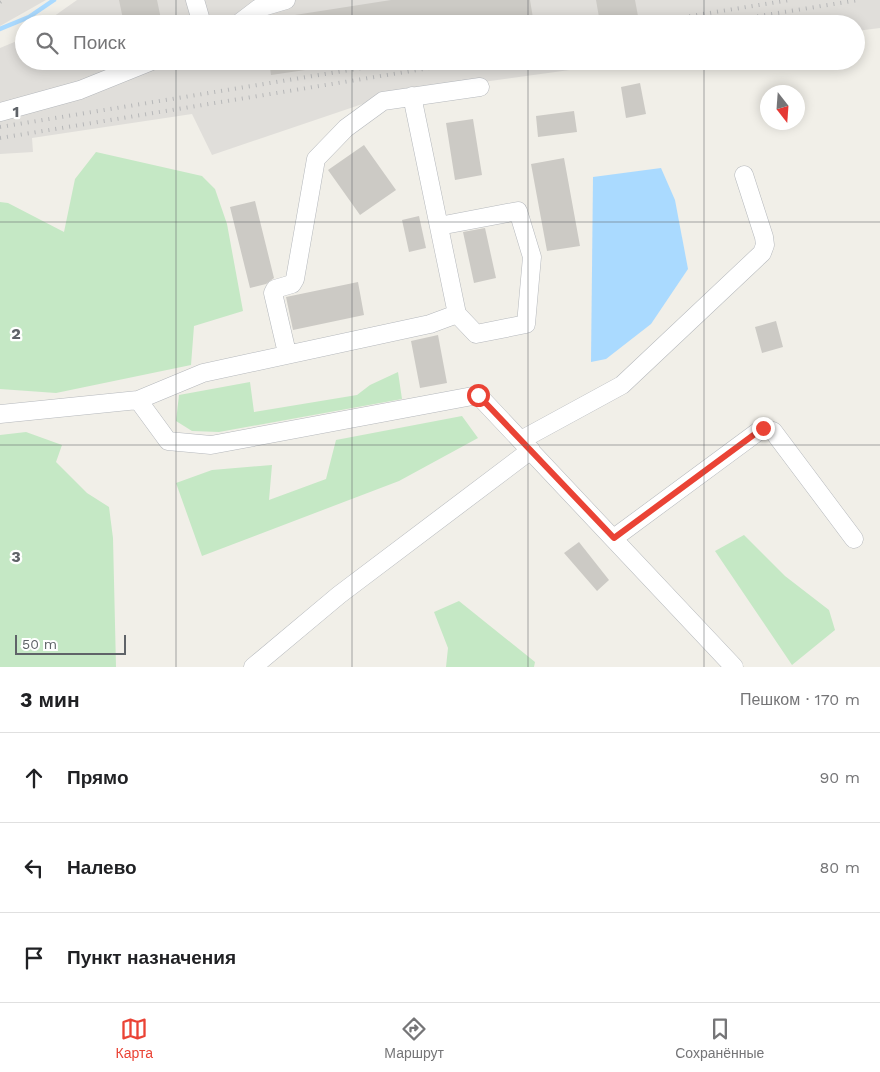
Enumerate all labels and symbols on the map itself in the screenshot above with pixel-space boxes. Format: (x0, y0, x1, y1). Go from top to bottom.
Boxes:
north arrow (760, 85, 805, 130)
text: 1 (13, 102, 19, 121)
text: 2 (11, 324, 21, 343)
route start (467, 384, 490, 407)
route end (752, 417, 775, 440)
text: 3 (11, 547, 21, 566)
scale bar (15, 632, 126, 655)

